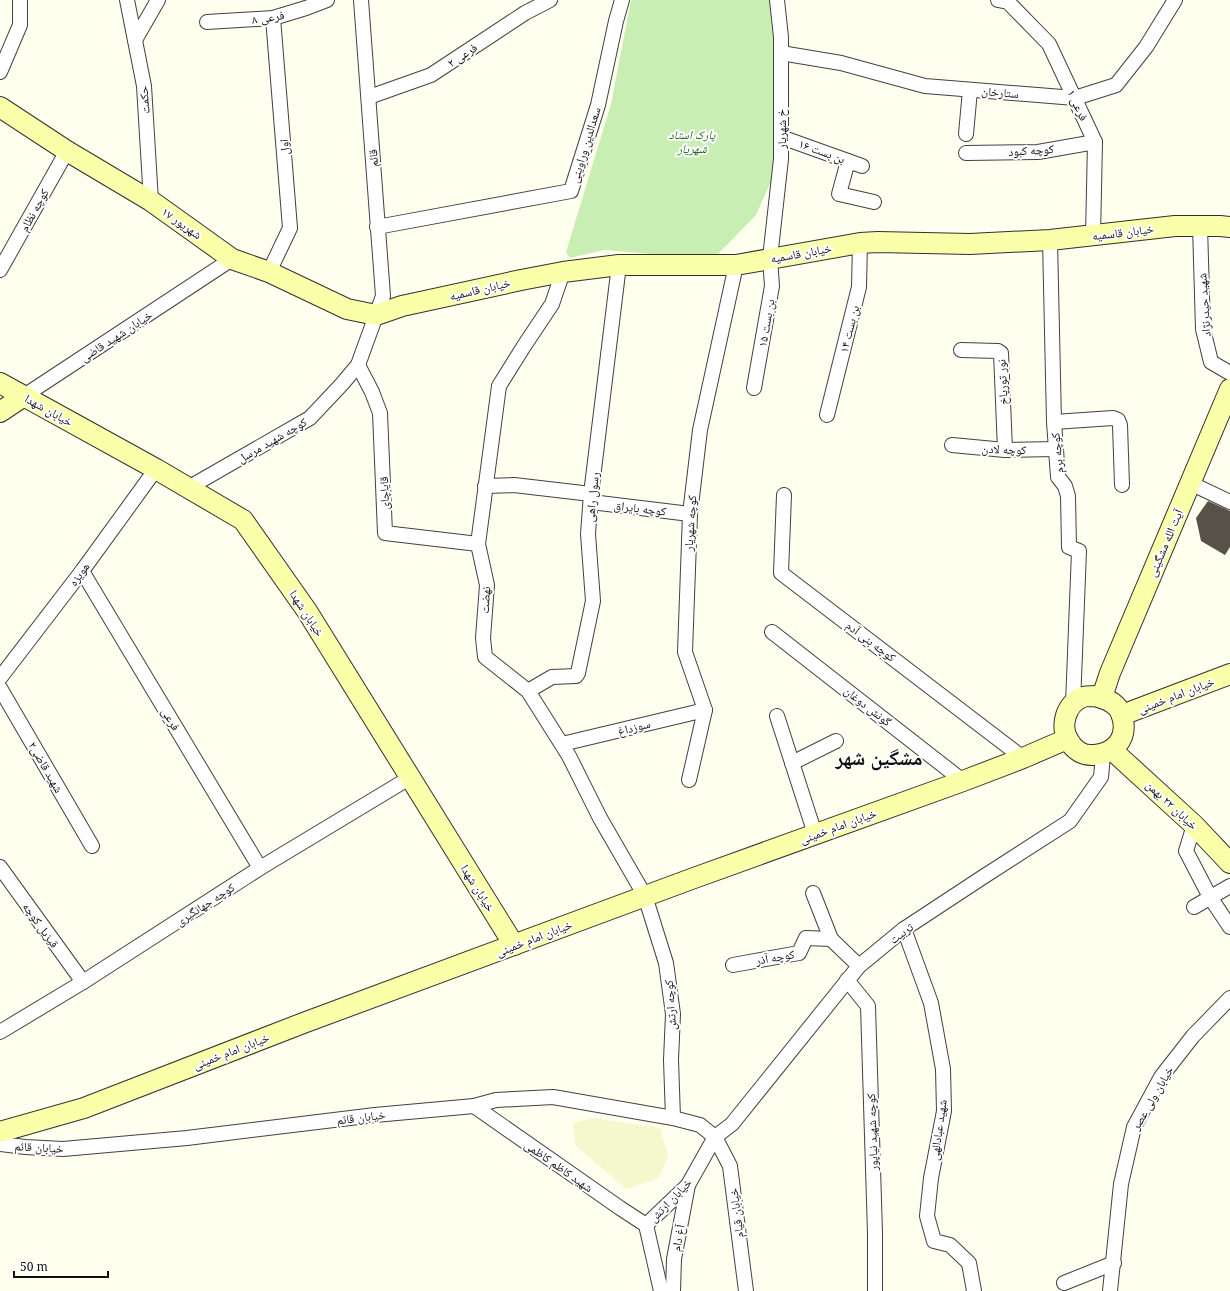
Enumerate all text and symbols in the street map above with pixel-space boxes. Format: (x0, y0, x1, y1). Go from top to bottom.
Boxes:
street label: فرعی ۸ (251, 6, 285, 28)
street label: فرعی ۲ (444, 39, 480, 71)
street label: ستارخان (981, 82, 1020, 102)
street label: حکمت (134, 85, 154, 115)
street label: فرعی ۱ (1063, 87, 1093, 123)
street label: سعدالدین وراوینی (565, 105, 605, 185)
street label: خ شهریار (773, 109, 790, 150)
park label: پارک استاد شهریار (669, 126, 716, 157)
street label: بن بست ۱۶ (796, 135, 848, 167)
street label: اول (275, 138, 293, 155)
street label: کوچه کبود (1008, 140, 1054, 160)
street label: قائم (364, 149, 382, 167)
street label: کوچه نظام (15, 186, 53, 234)
street label: ۱۷ شهریور (158, 203, 206, 243)
street label: خیابان قاسمیه (1091, 220, 1155, 244)
street label: خیابان قاسمیه (769, 239, 833, 267)
street label: شهید حیدرنژاد (1193, 272, 1215, 337)
street label: خیابان قاسمیه (448, 274, 513, 304)
street label: بن بست ۱۵ (753, 298, 779, 348)
street label: بن بست ۱۴ (835, 303, 863, 355)
street label: خیابان شهید قاضی (77, 306, 156, 366)
street label: نور تورپاخ (992, 359, 1012, 405)
street label: خیابان شهدا (22, 390, 76, 430)
street label: کوچه شهید مرسل (234, 413, 310, 467)
street label: کوچه برم (1046, 432, 1068, 474)
street label: کوچه لادن (981, 440, 1027, 458)
street label: رسول راهی (581, 471, 603, 523)
street label: قایاچای (375, 476, 393, 510)
street label: کوچه شهریار (680, 495, 700, 552)
street label: کوچه بایراق (613, 496, 667, 520)
street label: آیت الله مشگینی (1143, 506, 1187, 579)
street label: هویزه (65, 559, 93, 589)
street label: خیابان شهدا (286, 586, 329, 640)
street label: نهضت (476, 586, 494, 614)
street label: کوچه بنی آدم (842, 617, 900, 665)
street label: خیابان امام خمینی (1135, 673, 1217, 717)
street label: گونش دوغان (841, 682, 895, 730)
street label: فرعی (157, 704, 185, 734)
street label: سوزداغ (616, 715, 652, 739)
street label: شهید قاضی۲ (24, 738, 68, 796)
district label: مشگین شهر (835, 744, 922, 771)
street label: خیابان ۲۲ بهمن (1142, 777, 1202, 834)
street label: خیابان امام خمینی (797, 804, 879, 848)
street label: خیابان شهدا (457, 861, 499, 915)
street label: کوچه جهانگیری (172, 879, 238, 929)
street label: قیزیل کوچه (19, 899, 63, 951)
street label: خیابان امام خمینی (493, 916, 575, 960)
street label: تربیت (885, 918, 917, 948)
street label: کوچه آذر (753, 945, 796, 969)
street label: کوچه ارتش (660, 979, 680, 1031)
street label: خیابان امام خمینی (190, 1029, 272, 1073)
street label: خیابان ولی عصر (1126, 1063, 1177, 1134)
street label: کوچه شهید نیاپور (862, 1093, 882, 1172)
street label: شهید عبادالهی (925, 1098, 951, 1162)
street label: خیابان قائم (336, 1106, 387, 1128)
street label: شهید کاظم کاظمی (521, 1136, 597, 1196)
street label: خیابان قائم (14, 1137, 64, 1157)
street label: خیابان ارتش (645, 1174, 696, 1226)
street label: خیابان قیام (724, 1187, 747, 1239)
street label: آغ دام (667, 1222, 689, 1253)
scale bar (14, 1253, 108, 1279)
text: 50 m (20, 1258, 48, 1275)

